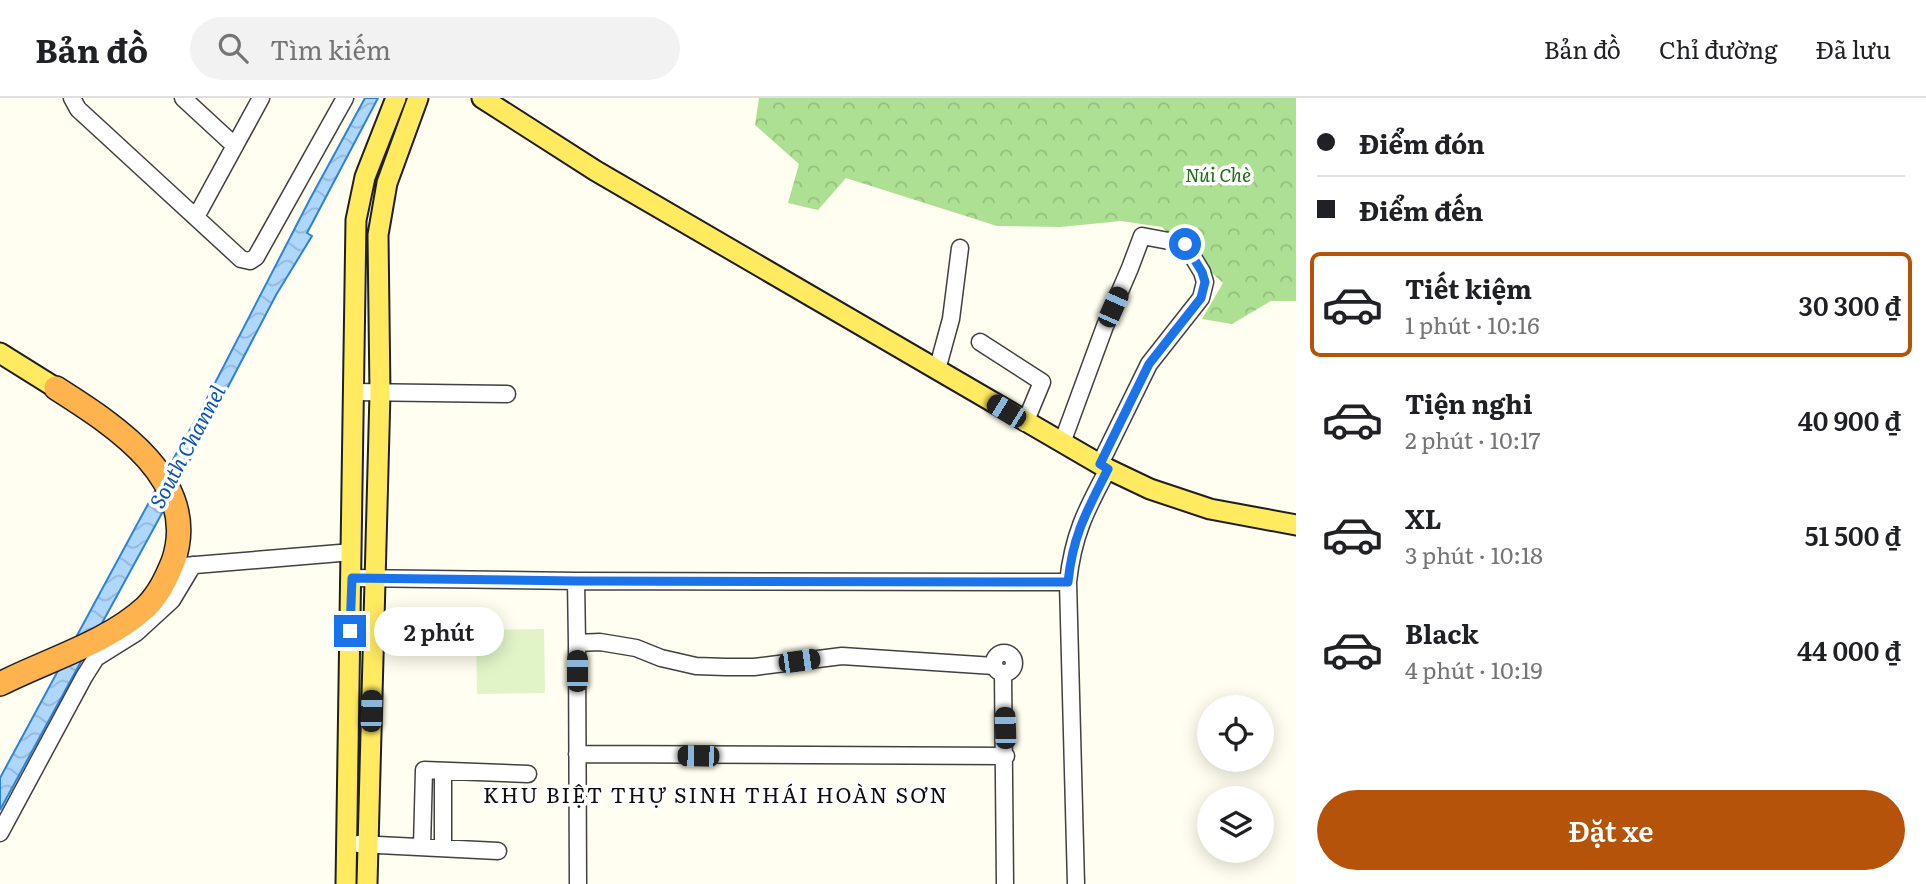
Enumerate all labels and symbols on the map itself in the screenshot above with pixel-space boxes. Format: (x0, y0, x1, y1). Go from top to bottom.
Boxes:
park label: Núi Chè (1185, 160, 1251, 188)
route start (1169, 228, 1201, 260)
car (1095, 284, 1132, 330)
water label: South Channel (140, 379, 231, 513)
car (983, 391, 1030, 431)
callout: 2 phút (374, 606, 504, 656)
route end (334, 615, 366, 647)
car (777, 648, 822, 674)
car (567, 650, 588, 692)
car (360, 690, 383, 732)
car (994, 707, 1017, 749)
car (677, 745, 720, 767)
district label: KHU BIỆT THỰ SINH THÁI HOÀN SƠN (483, 778, 949, 809)

